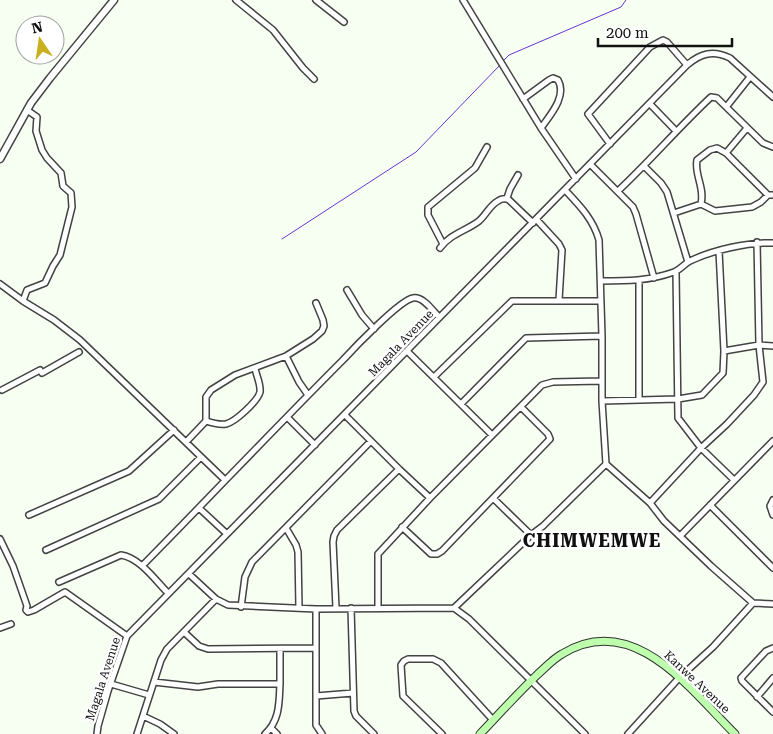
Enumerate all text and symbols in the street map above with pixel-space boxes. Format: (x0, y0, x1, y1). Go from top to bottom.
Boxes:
north arrow (15, 15, 65, 65)
scale bar (598, 15, 732, 47)
text: N (30, 18, 44, 36)
text: 200 m (606, 24, 649, 42)
street label: Magala Avenue (366, 306, 437, 379)
district label: CHIMWEMWE (523, 530, 661, 551)
street label: Magala Avenue (83, 635, 123, 723)
street label: Kanwe Avenue (661, 648, 733, 716)

